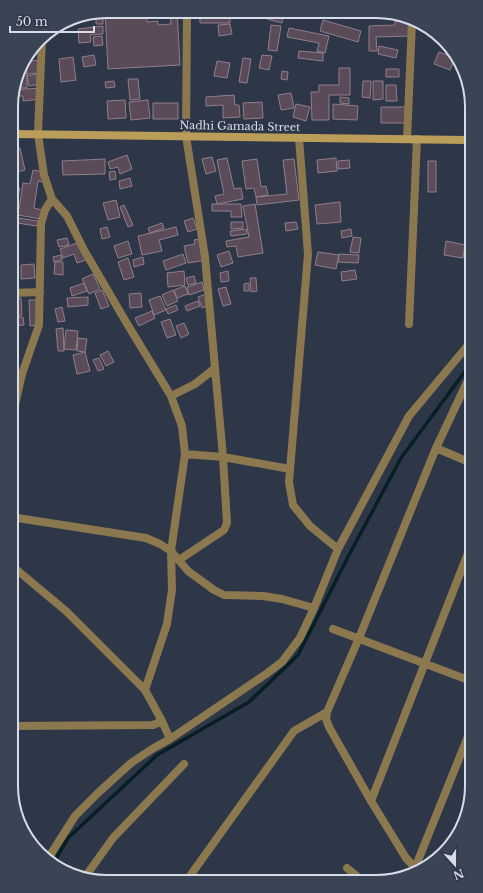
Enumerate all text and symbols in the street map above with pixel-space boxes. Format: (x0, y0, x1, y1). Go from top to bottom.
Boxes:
scale bar (10, 8, 94, 34)
text: 50 m (16, 14, 48, 29)
street label: Nadhi Gamada Street (180, 118, 301, 134)
north arrow (435, 845, 475, 885)
text: N (451, 866, 466, 883)

